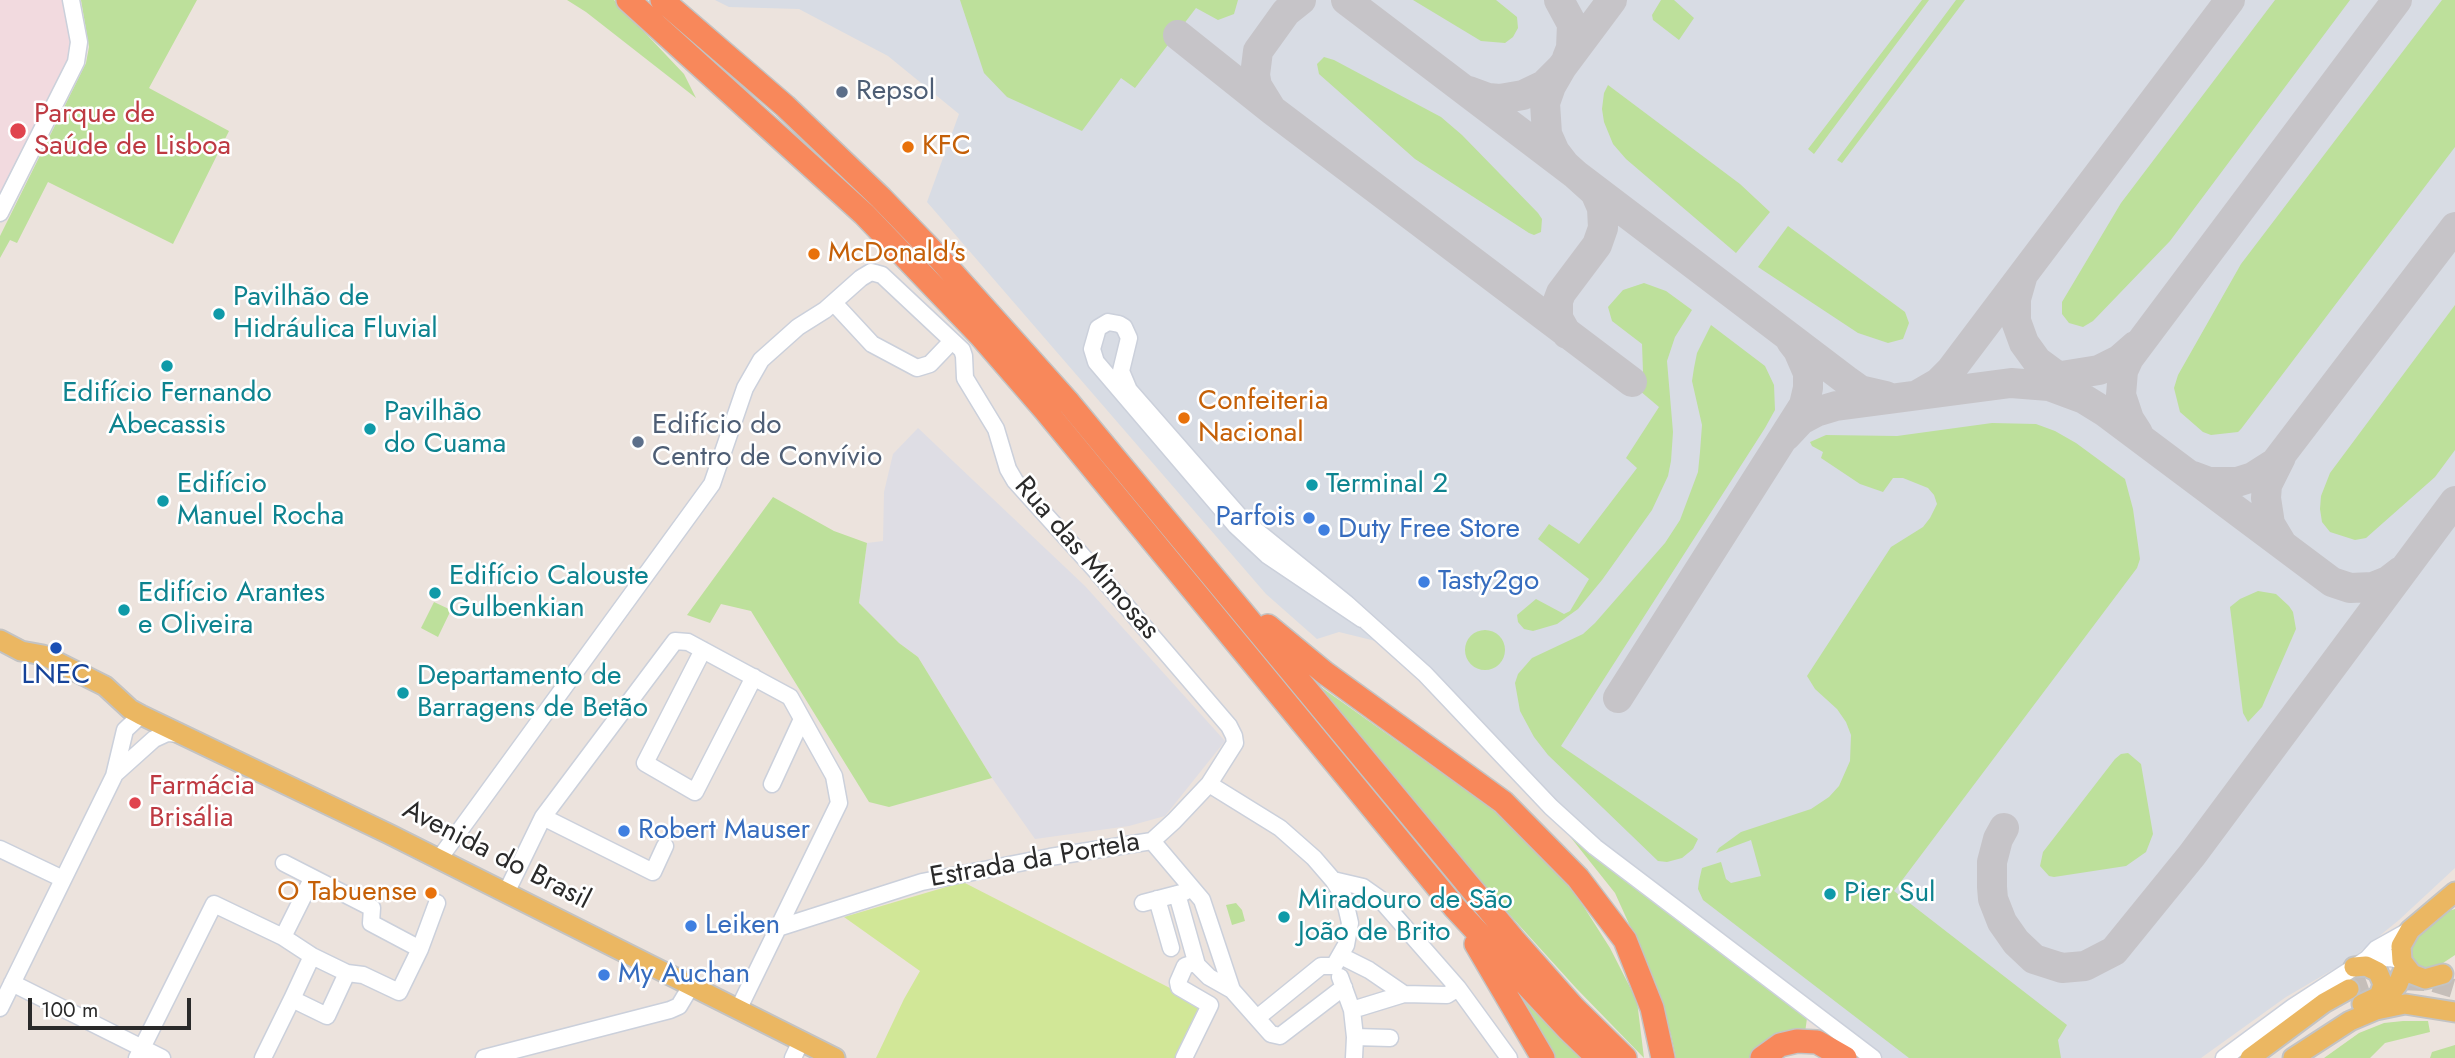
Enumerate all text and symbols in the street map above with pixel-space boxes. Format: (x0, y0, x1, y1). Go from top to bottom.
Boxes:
place label: Repsol (856, 75, 935, 109)
marker: Repsol (834, 84, 850, 100)
place label: Parque de Saúde de Lisboa (34, 98, 231, 164)
marker: Parque de Saúde de Lisboa (8, 121, 28, 141)
place label: KFC (922, 130, 971, 164)
marker: KFC (900, 139, 916, 155)
place label: McDonald's (828, 237, 965, 271)
marker: McDonald's (806, 246, 822, 262)
place label: Pavilhão de Hidráulica Fluvial (233, 281, 438, 347)
marker: Pavilhão de Hidráulica Fluvial (211, 306, 227, 322)
marker: Edifício Fernando Abecassis (159, 358, 175, 374)
place label: Edifício Fernando Abecassis (62, 377, 272, 443)
place label: Confeiteria Nacional (1198, 385, 1328, 451)
place label: Pavilhão do Cuama (384, 396, 506, 462)
place label: Edifício do Centro de Convívio (652, 409, 882, 475)
marker: Confeiteria Nacional (1176, 410, 1192, 426)
marker: Pavilhão do Cuama (362, 421, 378, 437)
marker: Edifício do Centro de Convívio (630, 434, 646, 450)
place label: Edifício Manuel Rocha (177, 468, 344, 534)
place label: Terminal 2 (1326, 468, 1448, 502)
street label: Rua das Mimosas (1006, 471, 1166, 647)
marker: Terminal 2 (1304, 477, 1320, 493)
marker: Edifício Manuel Rocha (155, 493, 171, 509)
place label: Parfois (1216, 501, 1295, 535)
marker: Parfois (1301, 510, 1317, 526)
place label: Duty Free Store (1338, 513, 1520, 547)
marker: Duty Free Store (1316, 522, 1332, 538)
place label: Edifício Calouste Gulbenkian (449, 560, 649, 626)
place label: Tasty2go (1438, 565, 1539, 599)
marker: Tasty2go (1416, 574, 1432, 590)
place label: Edifício Arantes e Oliveira (138, 577, 325, 643)
marker: Edifício Calouste Gulbenkian (427, 585, 443, 601)
marker: Edifício Arantes e Oliveira (116, 602, 132, 618)
marker: LNEC (48, 640, 64, 656)
place label: LNEC (22, 659, 90, 693)
place label: Departamento de Barragens de Betão (417, 660, 648, 726)
marker: Departamento de Barragens de Betão (395, 685, 411, 701)
place label: Farmácia Brisália (149, 770, 255, 836)
street label: Avenida do Brasil (396, 794, 596, 918)
marker: Farmácia Brisália (127, 795, 143, 811)
place label: Robert Mauser (638, 814, 810, 848)
marker: Robert Mauser (616, 823, 632, 839)
street label: Estrada da Portela (927, 826, 1143, 896)
place label: O Tabuense (277, 876, 417, 910)
place label: Pier Sul (1844, 877, 1936, 911)
place label: Miradouro de São João de Brito (1298, 884, 1513, 950)
marker: O Tabuense (423, 885, 439, 901)
marker: Pier Sul (1822, 886, 1838, 902)
place label: Leiken (705, 909, 780, 943)
marker: Miradouro de São João de Brito (1276, 909, 1292, 925)
marker: Leiken (683, 918, 699, 934)
place label: My Auchan (618, 958, 750, 992)
marker: My Auchan (596, 967, 612, 983)
scale bar (32, 984, 194, 1028)
text: 100 m (41, 995, 98, 1025)

